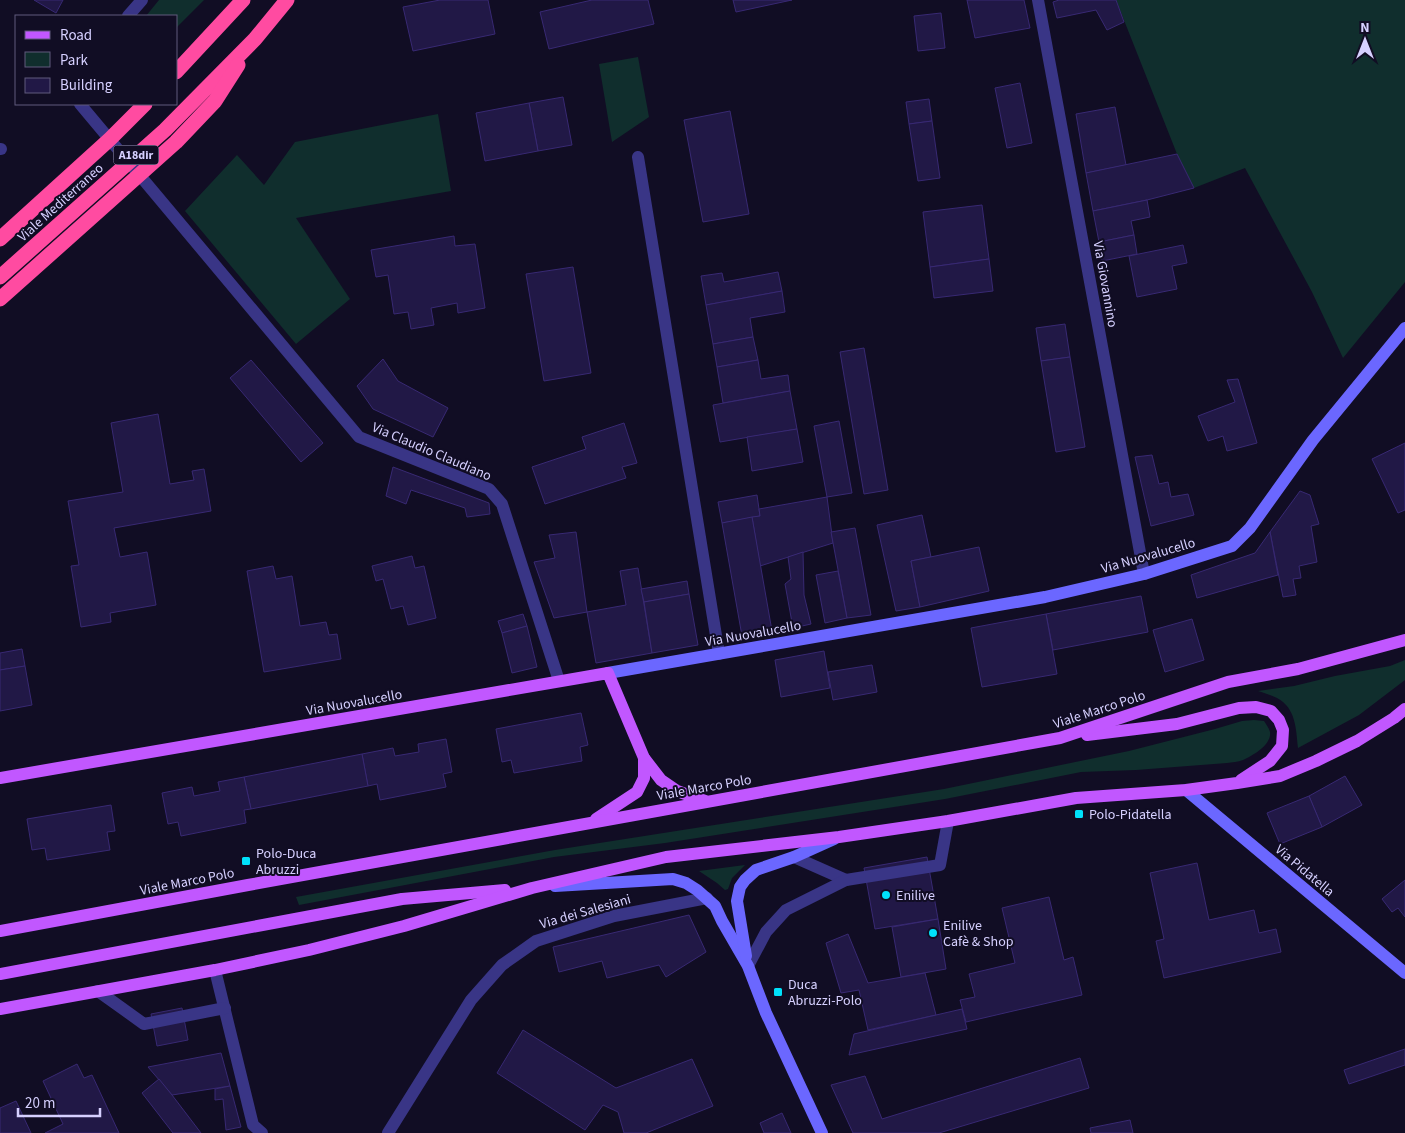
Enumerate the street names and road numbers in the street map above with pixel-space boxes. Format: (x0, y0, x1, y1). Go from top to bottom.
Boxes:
road number: A18dir (114, 146, 158, 164)
street label: Viale Mediterraneo (13, 159, 108, 247)
street label: Via Giovannino (1088, 239, 1122, 329)
street label: Via Claudio Claudiano (369, 418, 494, 486)
street label: Via Nuovalucello (1099, 533, 1198, 579)
street label: Via Nuovalucello (704, 616, 803, 652)
street label: Via Nuovalucello (305, 685, 404, 721)
street label: Viale Marco Polo (1051, 686, 1148, 734)
street label: Viale Marco Polo (655, 770, 753, 806)
street label: Via Pidatella (1270, 840, 1338, 902)
street label: Viale Marco Polo (138, 863, 236, 901)
street label: Via dei Salesiani (537, 889, 633, 935)

